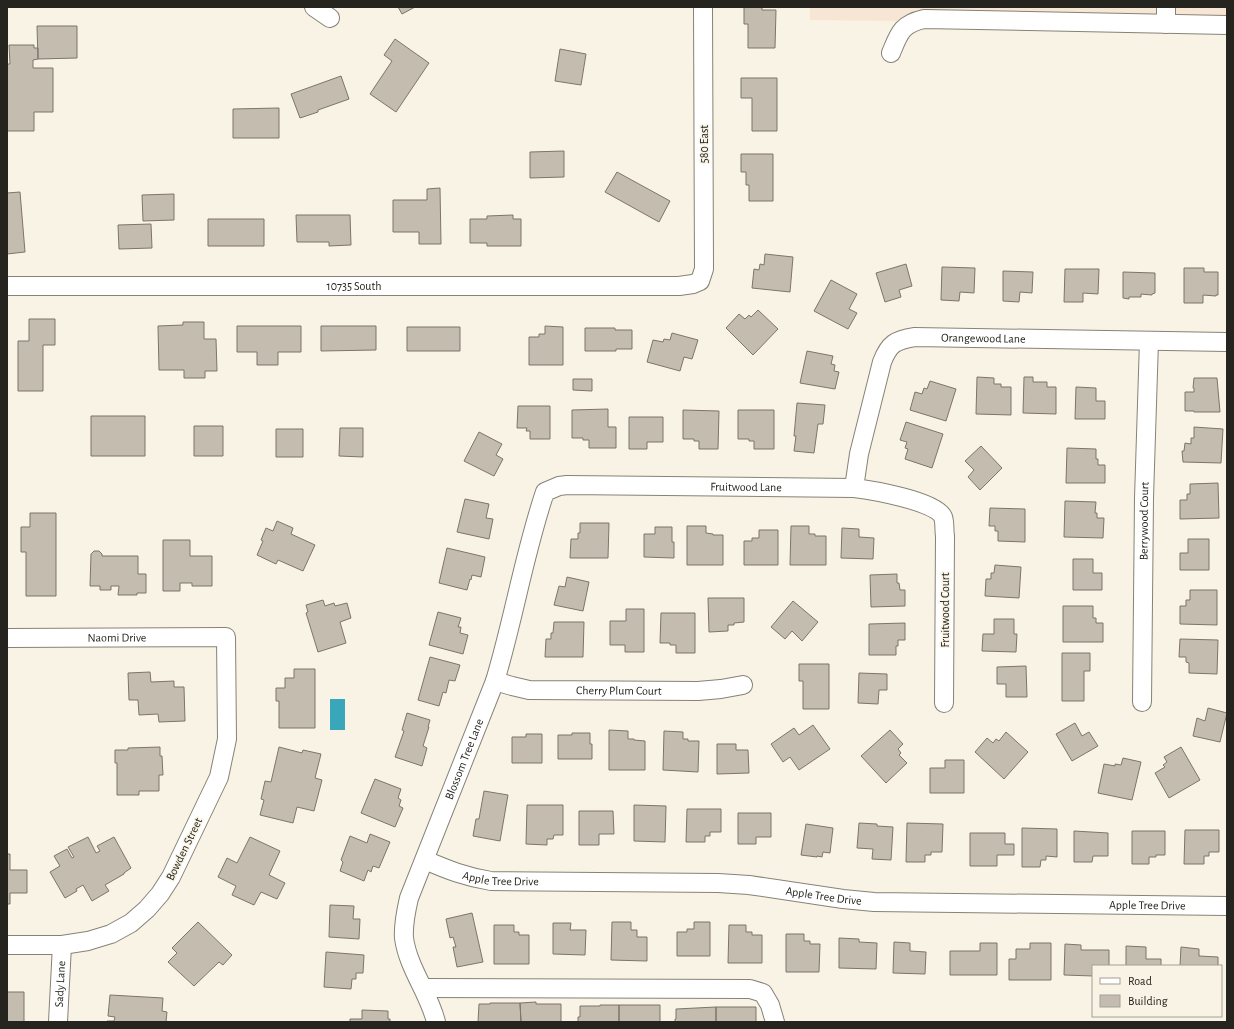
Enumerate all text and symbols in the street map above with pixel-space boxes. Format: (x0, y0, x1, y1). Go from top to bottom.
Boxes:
street label: 580 East (698, 125, 710, 163)
street label: 10735 South (326, 280, 382, 292)
street label: Orangewood Lane (941, 331, 1026, 345)
street label: Fruitwood Lane (710, 480, 782, 493)
street label: Berrywood Court (1137, 481, 1151, 560)
street label: Fruitwood Court (939, 572, 951, 648)
street label: Naomi Drive (88, 631, 146, 644)
street label: Cherry Plum Court (576, 684, 662, 697)
street label: Blossom Tree Lane (443, 717, 485, 801)
street label: Bowden Street (164, 816, 204, 882)
street label: Apple Tree Drive (461, 869, 539, 887)
street label: Apple Tree Drive (785, 885, 862, 907)
street label: Apple Tree Drive (1109, 899, 1186, 912)
street label: Sady Lane (53, 961, 67, 1008)
legend (1092, 965, 1222, 1017)
text: Road (1128, 975, 1152, 987)
text: Building (1128, 995, 1168, 1007)

